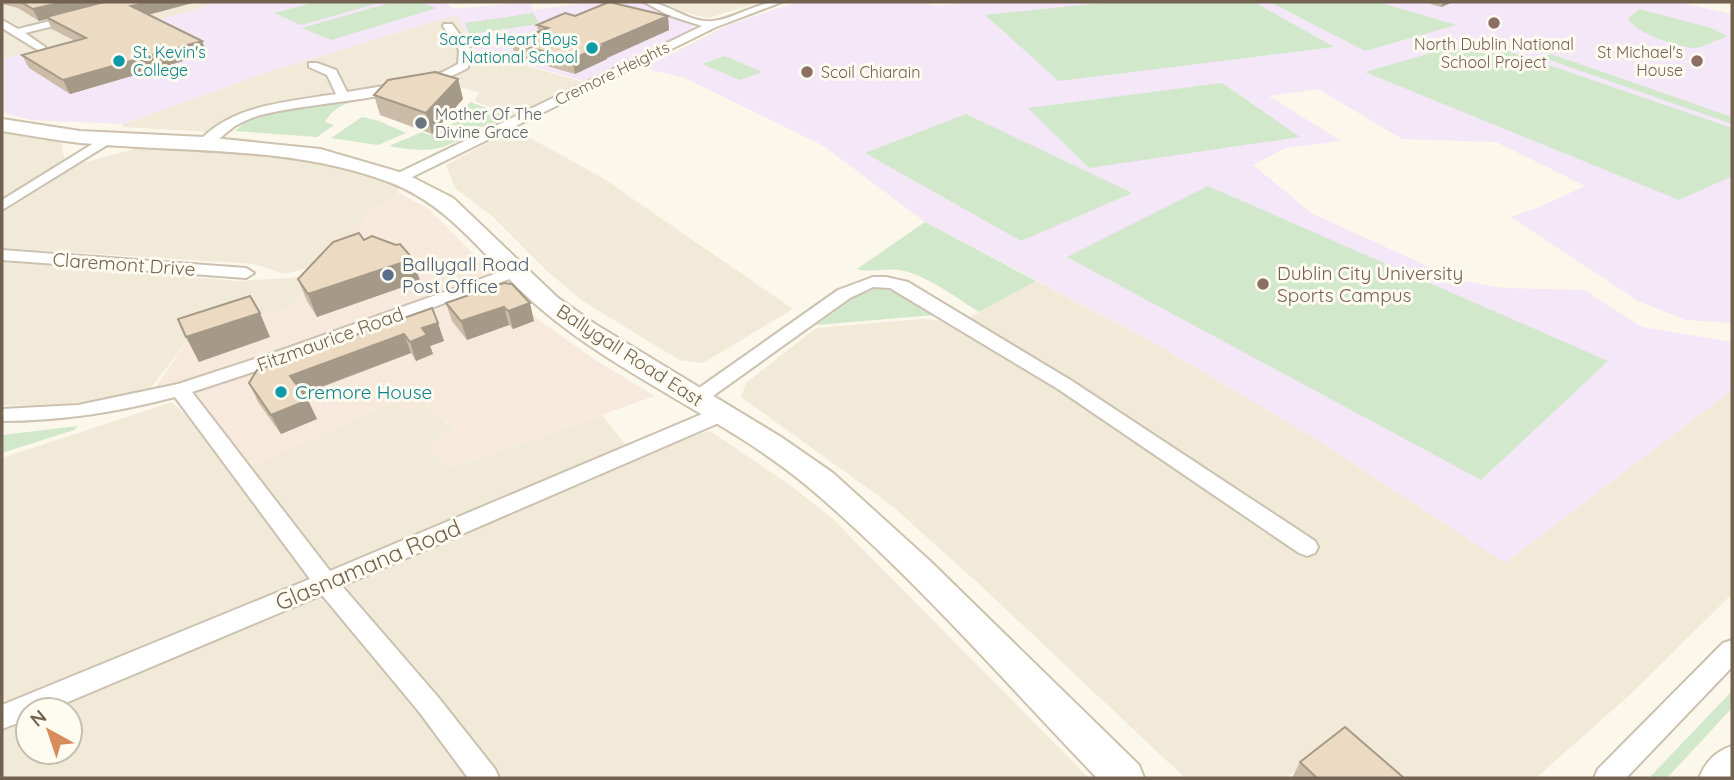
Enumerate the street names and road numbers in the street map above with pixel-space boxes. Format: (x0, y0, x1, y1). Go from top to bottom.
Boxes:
street label: Cremore Heights (551, 37, 673, 109)
street label: Claremont Drive (52, 247, 196, 281)
street label: Ballygall Road East (552, 299, 708, 411)
street label: Fitzmaurice Road (253, 301, 407, 377)
street label: Glasnamana Road (271, 512, 465, 617)

